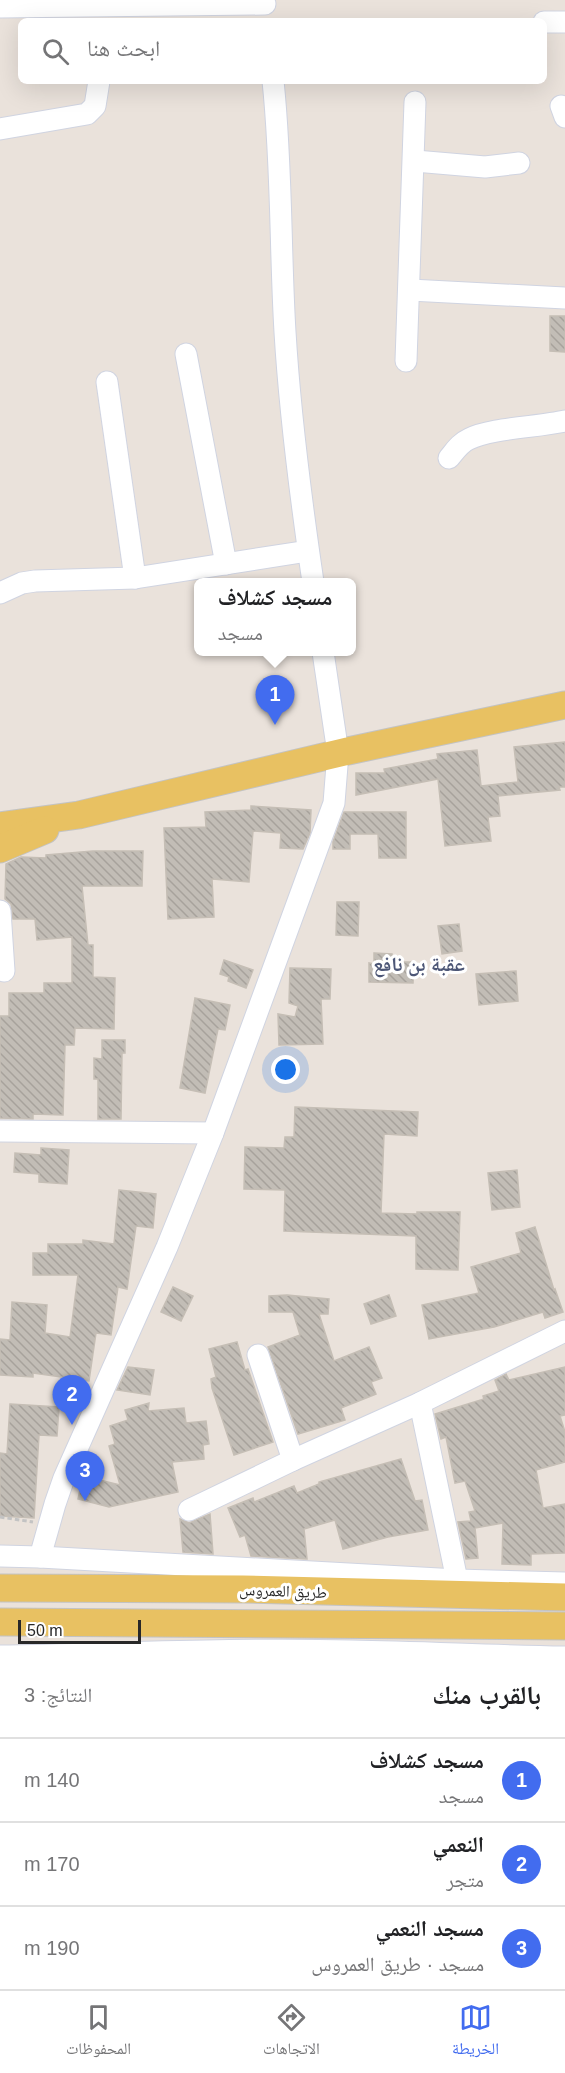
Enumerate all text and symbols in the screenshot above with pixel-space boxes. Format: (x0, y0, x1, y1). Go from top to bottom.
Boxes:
search box (18, 18, 547, 84)
icon: search (39, 35, 72, 68)
text: ابحث هنا (87, 36, 160, 61)
popup (194, 578, 356, 656)
text: مسجد كشلاف (218, 585, 332, 610)
text: مسجد (218, 622, 263, 644)
pin: 1 (256, 676, 294, 725)
district label: عقبة بن نافع (373, 953, 465, 978)
your location (271, 1055, 300, 1084)
pin: 2 (52, 1376, 92, 1425)
pin: 3 (66, 1452, 104, 1501)
street label: طريق العمروس (239, 1581, 327, 1603)
scale bar (18, 1617, 141, 1644)
text: 50 m (27, 1622, 63, 1639)
text: بالقرب منك (432, 1680, 541, 1710)
text: النتائج: 3 (24, 1684, 92, 1706)
text: مسجد كشلاف (369, 1748, 484, 1773)
text: 140 m (24, 1769, 80, 1791)
text: 1 (516, 1769, 527, 1791)
text: مسجد (439, 1785, 484, 1807)
text: النعمي (432, 1832, 484, 1857)
text: 170 m (24, 1853, 80, 1875)
text: 2 (516, 1853, 527, 1875)
text: متجر (446, 1869, 484, 1891)
text: مسجد النعمي (375, 1916, 484, 1941)
text: 190 m (24, 1937, 80, 1959)
text: 3 (516, 1937, 527, 1959)
text: مسجد · طريق العمروس (311, 1953, 484, 1975)
tab: المحفوظات (66, 2001, 131, 2064)
tab: الاتجاهات (263, 2001, 320, 2064)
tab: الخريطة (452, 2001, 499, 2064)

